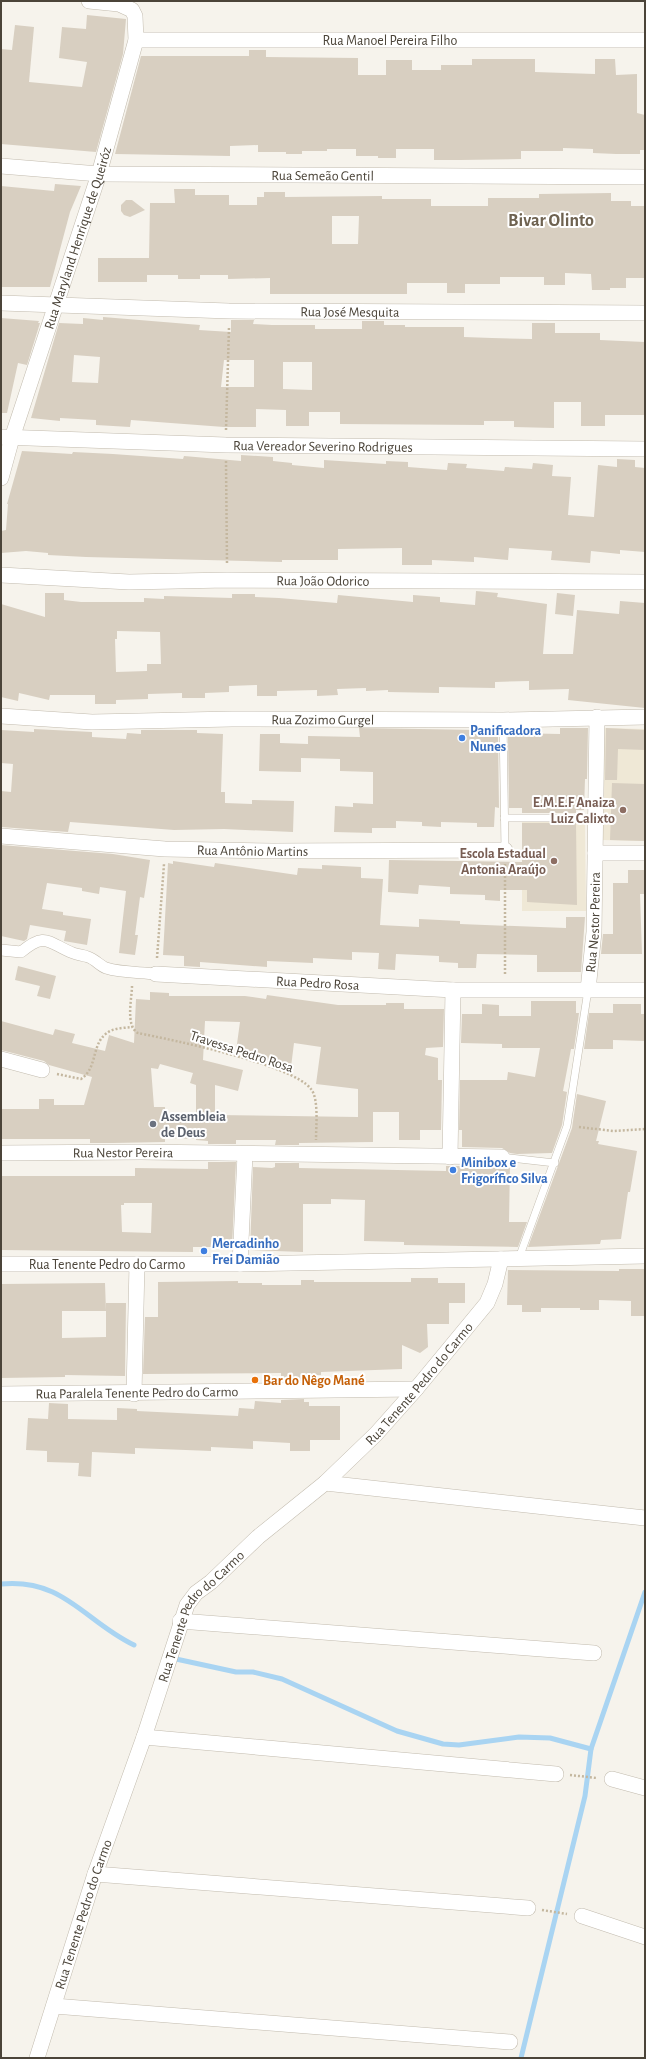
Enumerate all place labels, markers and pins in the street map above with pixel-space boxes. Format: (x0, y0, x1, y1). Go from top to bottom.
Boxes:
place label: Panificadora Nunes (470, 724, 541, 754)
marker: Panificadora Nunes (457, 733, 467, 743)
place label: E.M.E.F Anaiza Luiz Calixto (533, 796, 615, 826)
marker: E.M.E.F Anaiza Luiz Calixto (618, 805, 628, 815)
place label: Escola Estadual Antonia Araújo (460, 847, 546, 877)
marker: Escola Estadual Antonia Araújo (549, 856, 559, 866)
place label: Assembleia de Deus (161, 1110, 226, 1140)
marker: Assembleia de Deus (148, 1119, 158, 1129)
place label: Minibox e Frigorífico Silva (461, 1156, 548, 1186)
marker: Minibox e Frigorífico Silva (448, 1165, 458, 1175)
place label: Mercadinho Frei Damião (212, 1237, 280, 1267)
marker: Mercadinho Frei Damião (199, 1246, 209, 1256)
place label: Bar do Nêgo Mané (263, 1374, 365, 1388)
marker: Bar do Nêgo Mané (250, 1375, 260, 1385)

